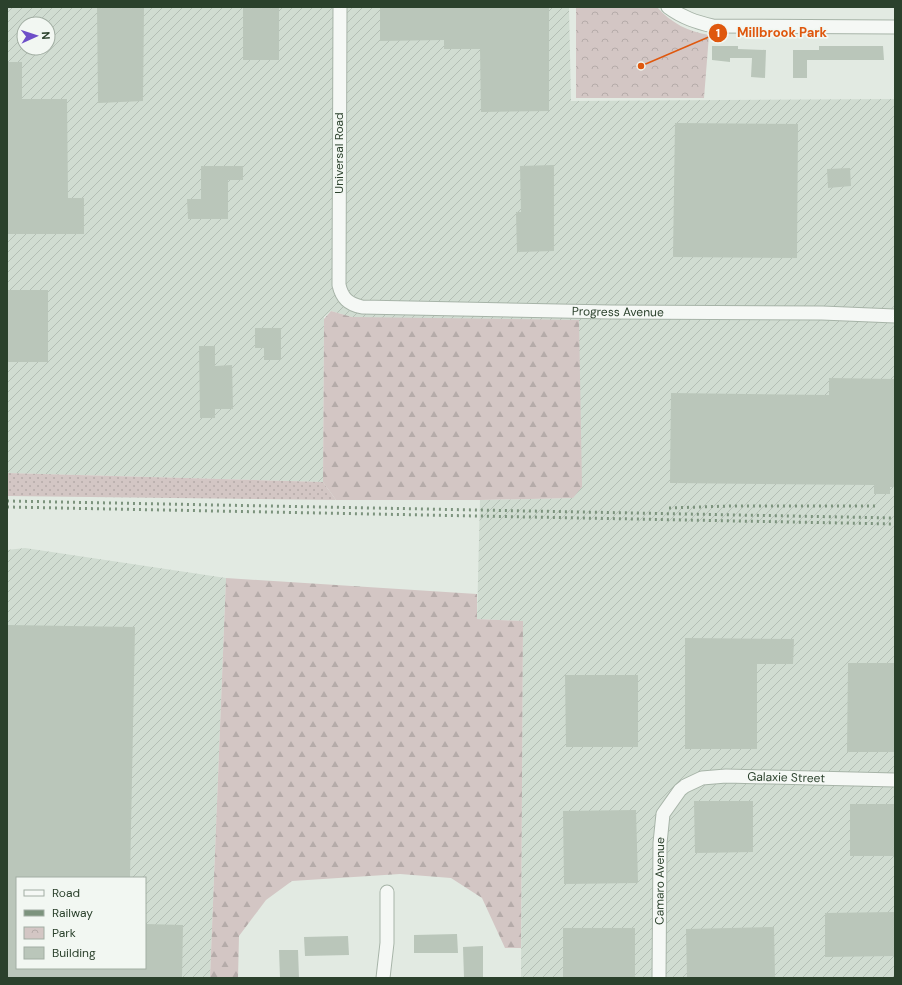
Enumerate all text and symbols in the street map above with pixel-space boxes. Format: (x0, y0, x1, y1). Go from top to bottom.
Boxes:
north arrow (16, 16, 56, 56)
callout: Millbrook Park (708, 20, 835, 45)
text: Millbrook Park (737, 24, 828, 41)
text: 1 (716, 25, 720, 41)
text: N (39, 31, 53, 40)
street label: Universal Road (331, 112, 347, 194)
street label: Progress Avenue (572, 303, 664, 320)
street label: Galaxie Street (747, 769, 826, 786)
street label: Camaro Avenue (651, 836, 669, 925)
legend (16, 877, 146, 969)
text: Road (52, 885, 80, 901)
text: Railway (52, 905, 93, 921)
text: Park (52, 925, 76, 941)
text: Building (52, 945, 96, 961)

